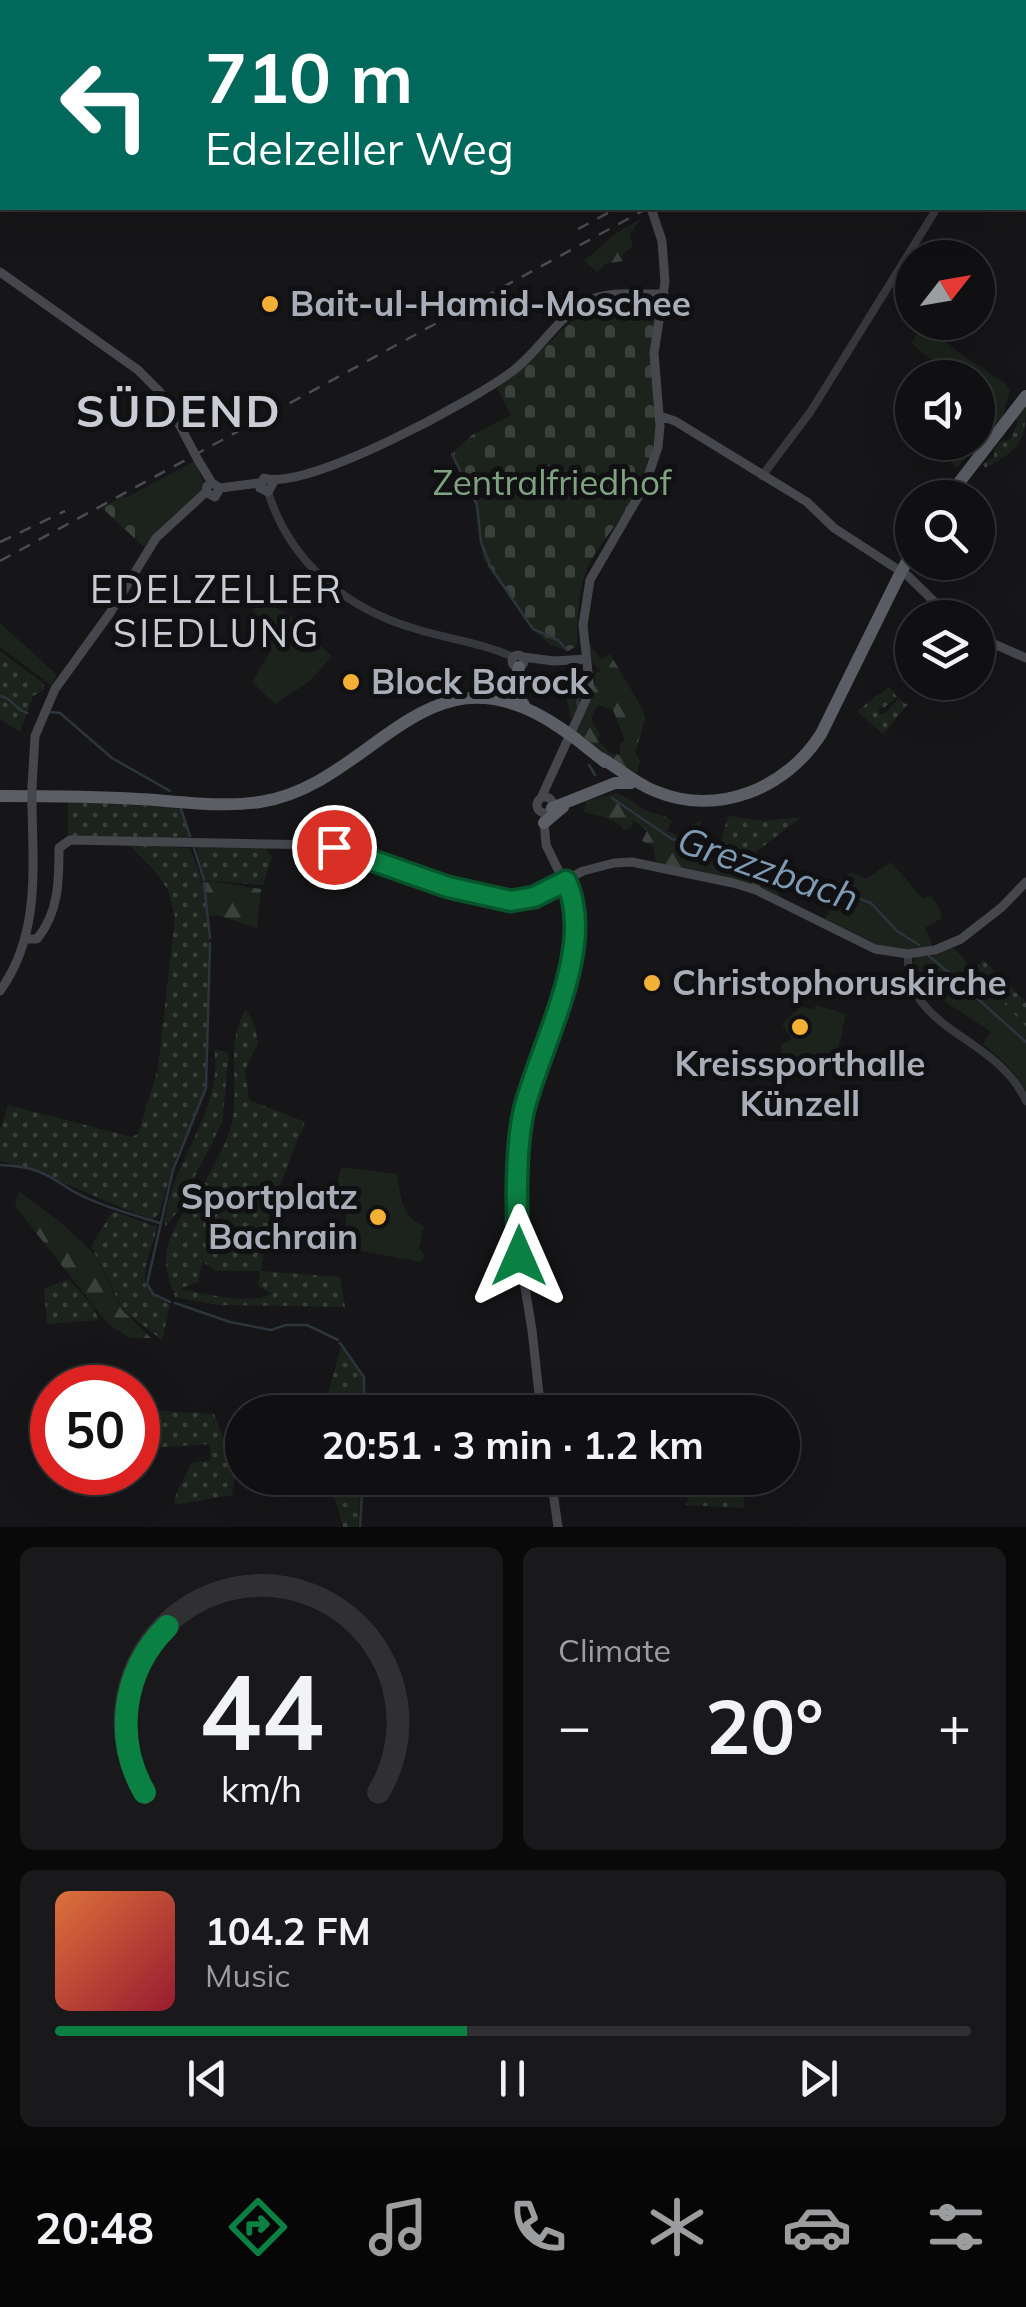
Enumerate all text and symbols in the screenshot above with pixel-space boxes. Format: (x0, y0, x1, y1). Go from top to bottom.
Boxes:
text: 710 m (205, 33, 413, 121)
icon: left (40, 40, 170, 170)
text: Edelzeller Weg (205, 120, 514, 176)
north arrow (895, 240, 995, 340)
map controls (895, 240, 995, 700)
place label: Bait-ul-Hamid-Moschee (290, 281, 691, 325)
marker: Bait-ul-Hamid-Moschee (259, 293, 281, 315)
button: sound (895, 360, 995, 460)
district label: SÜDEND (76, 382, 282, 438)
park label: Zentralfriedhof (432, 460, 673, 504)
button: search (895, 480, 995, 580)
district label: EDELZELLER SIEDLUNG (90, 565, 344, 657)
button: layers (895, 600, 995, 700)
place label: Block Barock (371, 659, 589, 703)
marker: Block Barock (340, 671, 362, 693)
pin (292, 805, 377, 890)
water label: Grezzbach (672, 815, 865, 921)
icon: arrive (307, 820, 362, 875)
place label: Christophoruskirche (672, 960, 1007, 1004)
marker: Christophoruskirche (641, 972, 663, 994)
marker: Kreissporthalle Künzell (789, 1016, 811, 1038)
place label: Kreissporthalle Künzell (675, 1041, 925, 1125)
place label: Sportplatz Bachrain (181, 1174, 358, 1258)
position arrow (467, 1204, 571, 1308)
marker: Sportplatz Bachrain (367, 1206, 389, 1228)
speed limit sign: 50 (30, 1365, 160, 1495)
text: 20:51 · 3 min · 1.2 km (321, 1421, 704, 1469)
text: Climate (558, 1630, 671, 1670)
text: 44 (199, 1645, 324, 1776)
text: 20° (705, 1679, 824, 1773)
text: − (558, 1691, 591, 1760)
text: + (938, 1691, 971, 1760)
text: km/h (221, 1766, 302, 1811)
text: 104.2 FM (205, 1907, 371, 1955)
text: Music (205, 1955, 290, 1995)
icon: previous (180, 2051, 235, 2106)
icon: pause (485, 2051, 540, 2106)
icon: next (791, 2051, 846, 2106)
icon: directions (223, 2192, 293, 2262)
icon: music (363, 2192, 433, 2262)
icon: phone (503, 2192, 573, 2262)
icon: climate (642, 2192, 712, 2262)
icon: car (782, 2192, 852, 2262)
icon: filters (921, 2192, 991, 2262)
text: 20:48 (35, 2199, 154, 2255)

